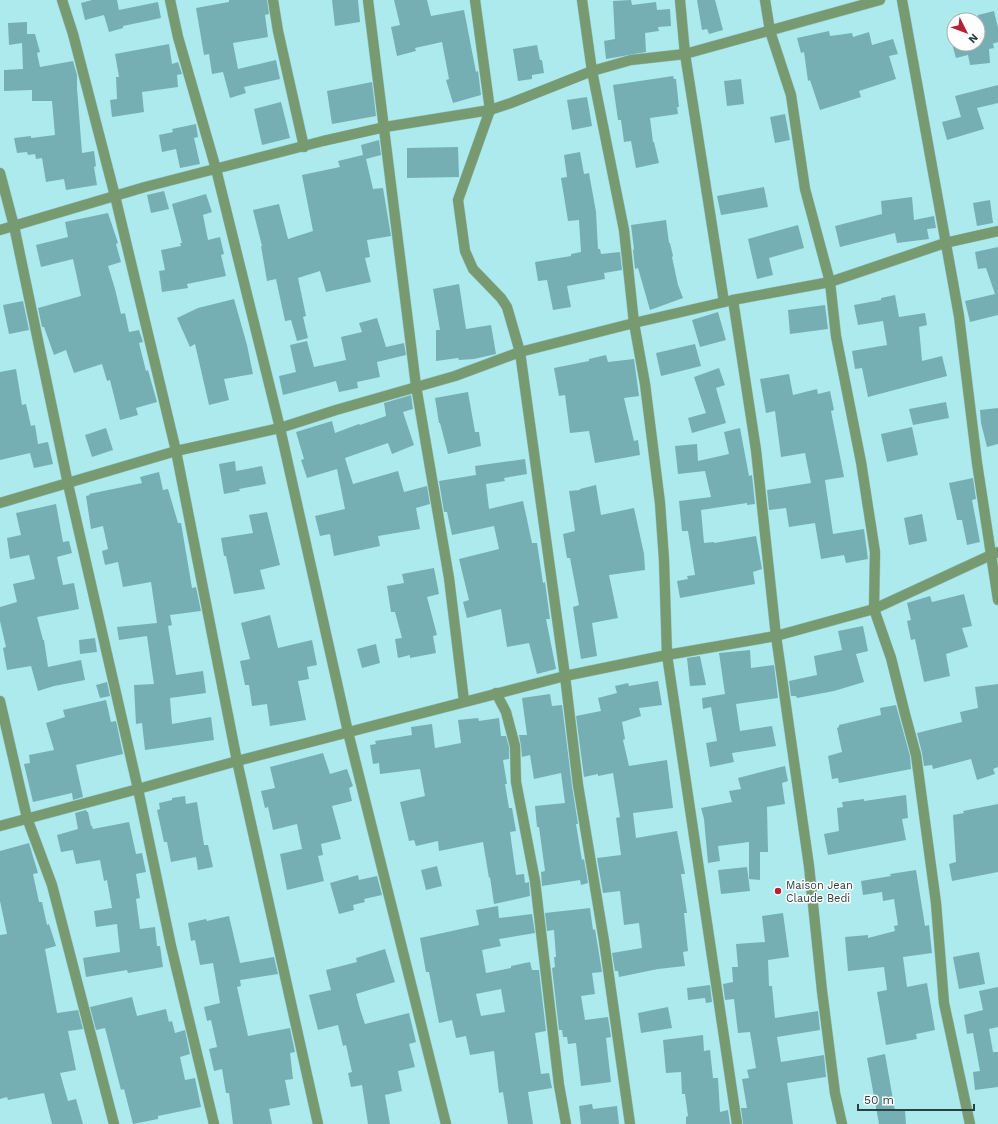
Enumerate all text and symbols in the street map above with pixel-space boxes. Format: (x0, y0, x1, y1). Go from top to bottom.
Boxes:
north arrow (946, 12, 986, 52)
text: N (966, 31, 981, 46)
place label: Maison Jean Claude Bedi (786, 879, 853, 905)
marker: Maison Jean Claude Bedi (773, 886, 783, 896)
scale bar (858, 1086, 974, 1112)
text: 50 m (864, 1093, 894, 1107)

